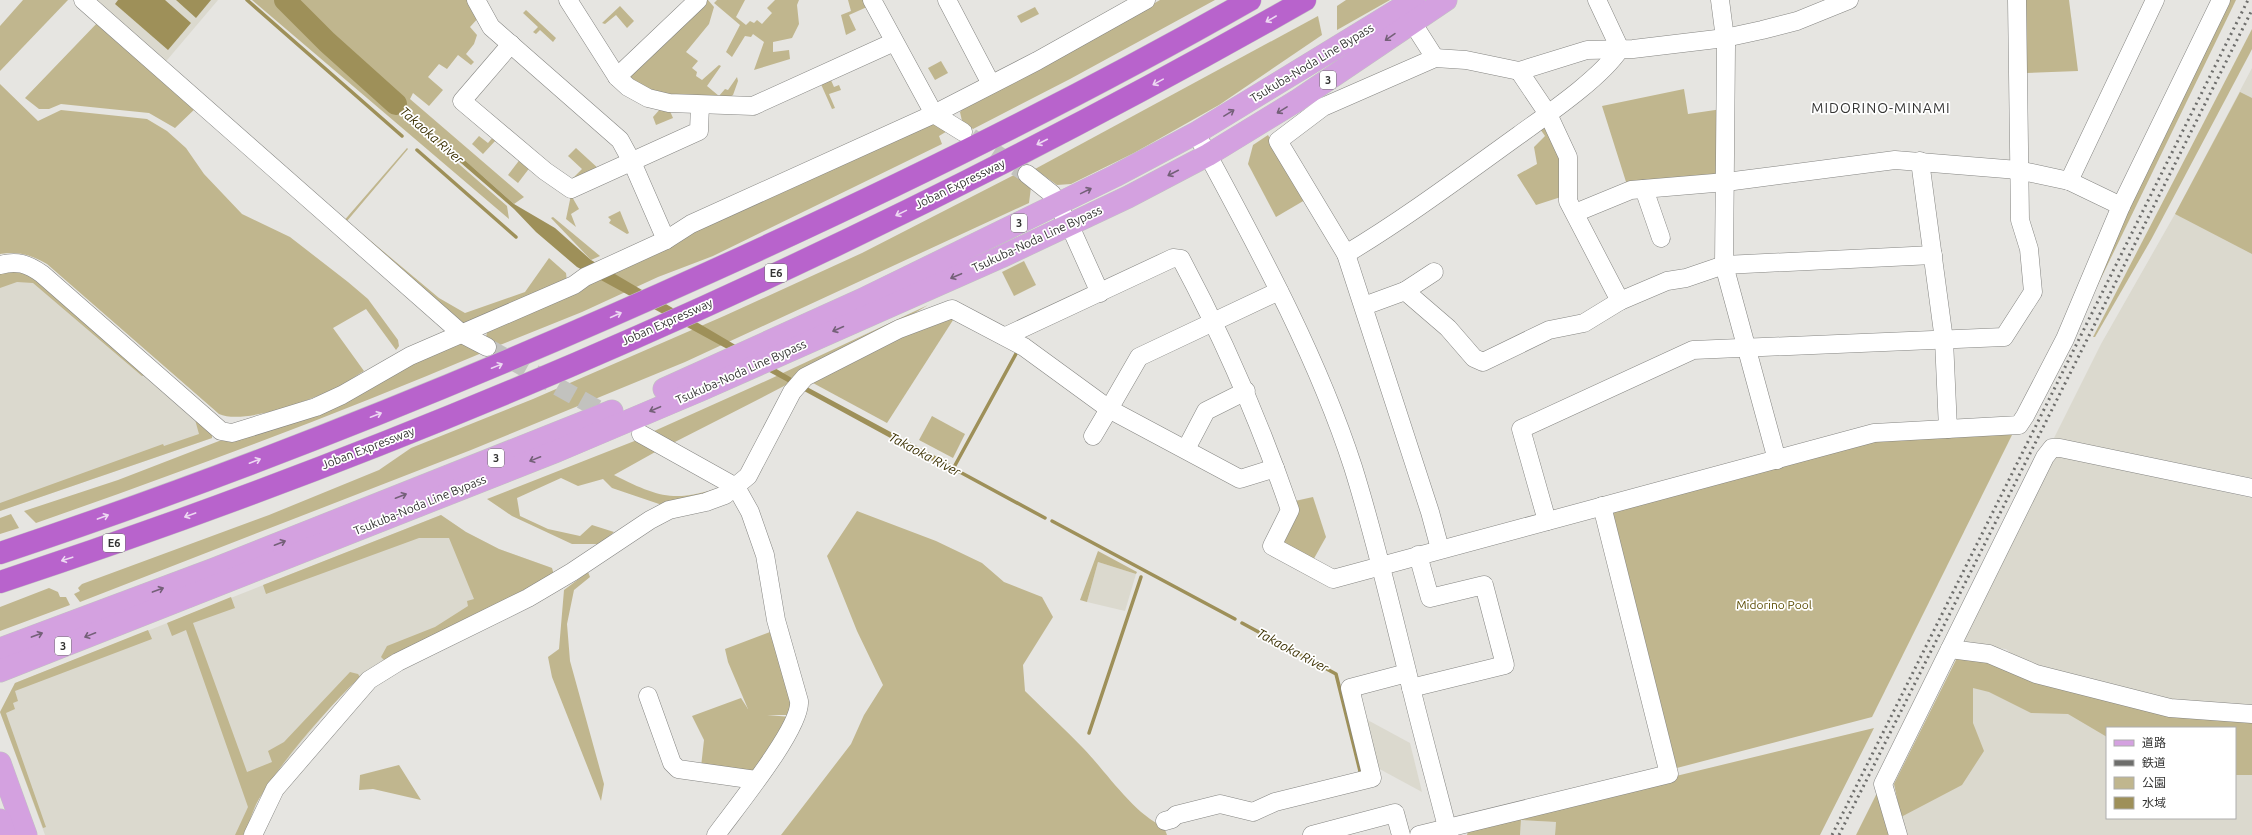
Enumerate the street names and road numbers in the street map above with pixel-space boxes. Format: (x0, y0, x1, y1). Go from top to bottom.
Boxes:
street label: Tsukuba-Noda Line Bypass (1248, 21, 1376, 105)
road number: 3 (1320, 71, 1336, 89)
street label: Joban Expressway (913, 156, 1007, 211)
street label: Tsukuba-Noda Line Bypass (970, 203, 1104, 274)
road number: 3 (1011, 214, 1027, 232)
road number: E6 (765, 264, 787, 282)
street label: Joban Expressway (619, 295, 715, 348)
street label: Tsukuba-Noda Line Bypass (673, 337, 808, 406)
street label: Joban Expressway (320, 424, 416, 471)
road number: 3 (488, 449, 504, 467)
street label: Tsukuba-Noda Line Bypass (352, 472, 488, 537)
road number: E6 (103, 534, 125, 552)
road number: 3 (55, 637, 71, 655)

